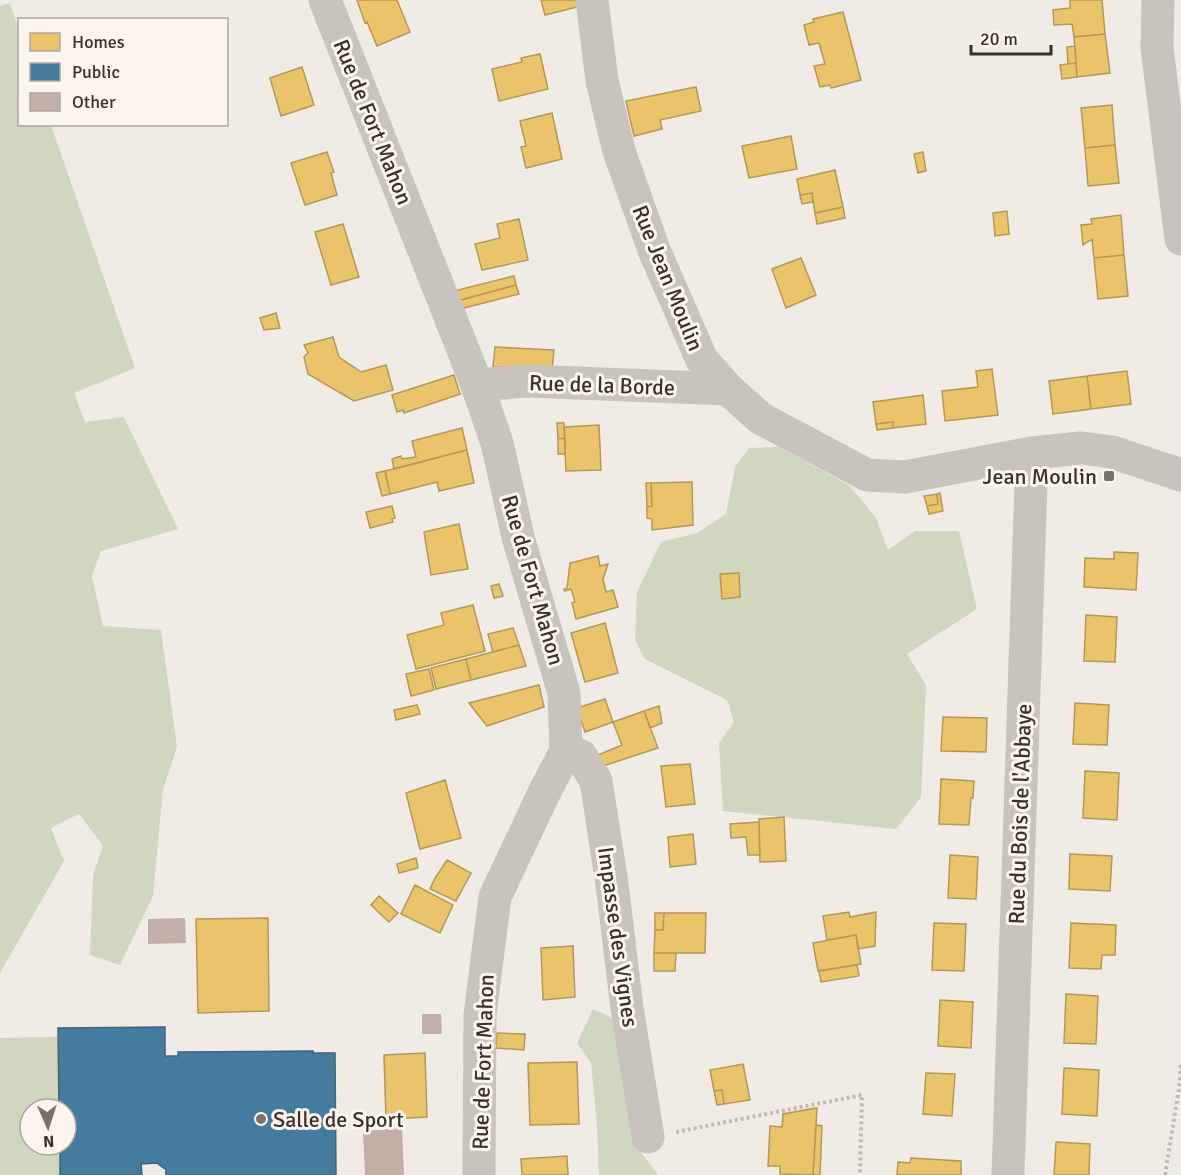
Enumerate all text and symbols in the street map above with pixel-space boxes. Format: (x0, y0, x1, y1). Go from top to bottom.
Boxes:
legend (18, 18, 228, 126)
scale bar (971, 18, 1050, 56)
text: 20 m (980, 28, 1018, 50)
text: Homes (72, 31, 125, 53)
street label: Rue de Fort Mahon (328, 35, 418, 209)
text: Public (72, 61, 120, 83)
text: Other (72, 91, 116, 113)
street label: Rue Jean Moulin (626, 201, 710, 355)
street label: Rue de la Borde (529, 369, 675, 401)
place label: Jean Moulin (983, 463, 1097, 490)
marker: Jean Moulin (1102, 469, 1116, 483)
street label: Rue de Fort Mahon (496, 492, 570, 668)
street label: Rue du Bois de l'Abbaye (1003, 703, 1037, 925)
street label: Impasse des Vignes (592, 845, 644, 1029)
street label: Rue de Fort Mahon (466, 974, 500, 1150)
north arrow (18, 1097, 78, 1157)
place label: Salle de Sport (273, 1106, 404, 1133)
marker: Salle de Sport (254, 1112, 268, 1126)
text: N (43, 1131, 55, 1151)

